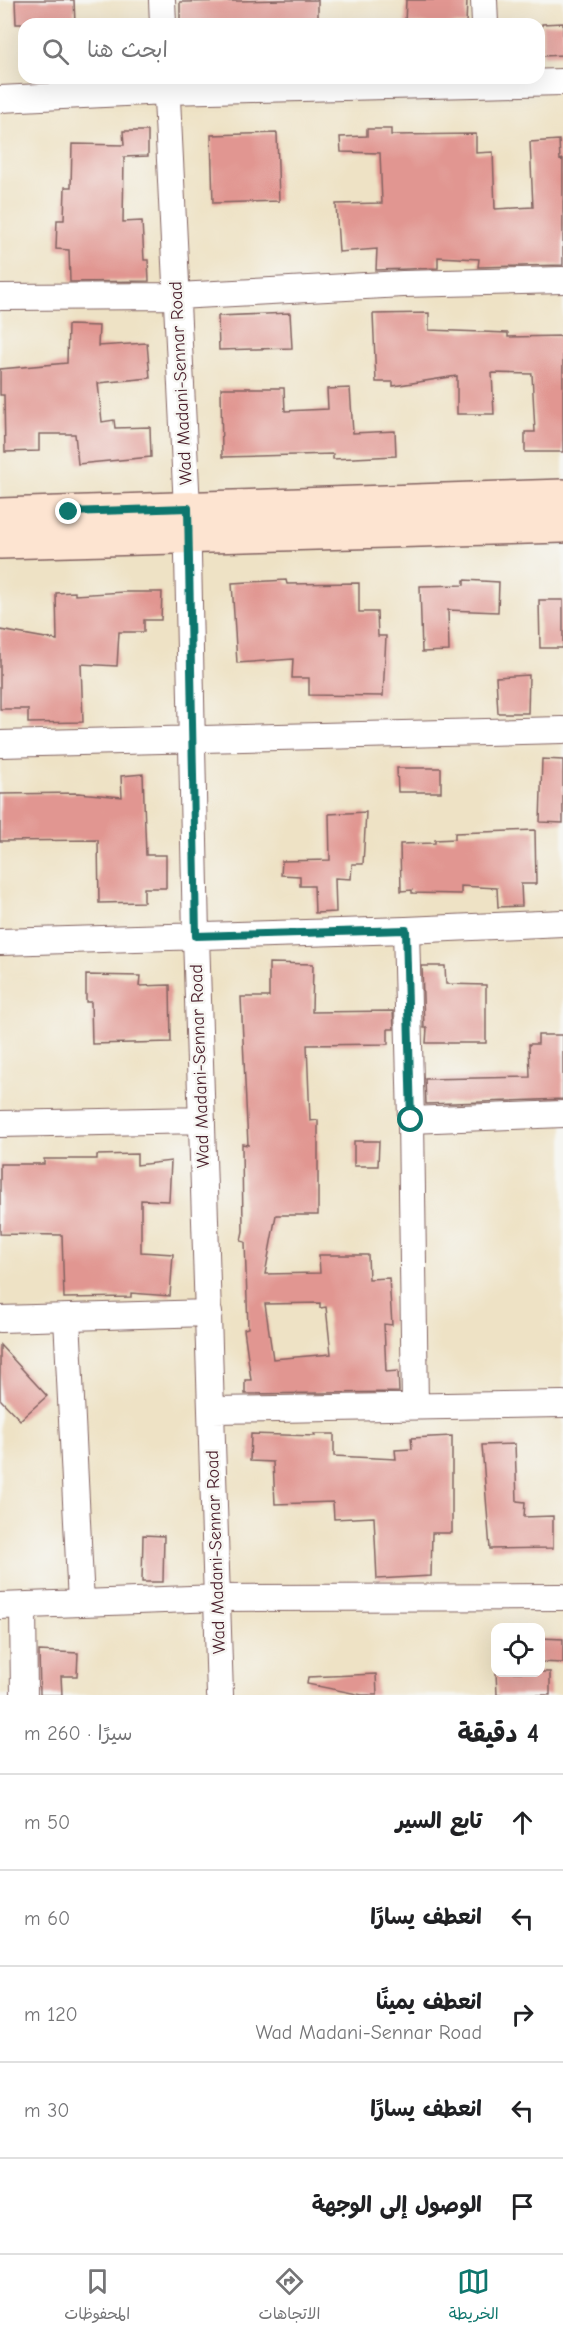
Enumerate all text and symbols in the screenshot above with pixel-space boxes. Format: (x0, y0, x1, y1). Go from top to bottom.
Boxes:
search box (18, 18, 545, 84)
icon: search (39, 35, 72, 68)
text: ابحث هنا (87, 37, 168, 63)
street label: Wad Madani-Sennar Road (165, 281, 197, 485)
route end (55, 498, 81, 524)
street label: Wad Madani-Sennar Road (186, 964, 214, 1168)
route start (397, 1106, 423, 1132)
street label: Wad Madani-Sennar Road (202, 1450, 230, 1654)
map controls (491, 1623, 545, 1677)
button: locate (491, 1623, 545, 1677)
text: 4 دقيقة (458, 1719, 539, 1749)
text: سيرًا · 260 m (24, 1722, 132, 1745)
icon: ahead (506, 1806, 539, 1839)
text: تابع السير (396, 1808, 482, 1834)
text: 50 m (24, 1811, 70, 1834)
icon: left (506, 1902, 539, 1935)
text: انعطف يسارًا (370, 1904, 482, 1930)
text: 60 m (24, 1907, 70, 1930)
text: انعطف يمينًا (376, 1989, 482, 2015)
icon: right (506, 1998, 539, 2031)
text: 120 m (24, 2003, 78, 2026)
text: Wad Madani-Sennar Road (255, 2021, 482, 2044)
icon: left (506, 2094, 539, 2127)
text: انعطف يسارًا (370, 2096, 482, 2122)
text: 30 m (24, 2099, 70, 2122)
icon: arrive (506, 2190, 539, 2223)
text: الوصول إلى الوجهة (312, 2192, 482, 2218)
tab: المحفوظات (64, 2265, 130, 2328)
tab: الاتجاهات (259, 2265, 320, 2328)
tab: الخريطة (449, 2265, 499, 2328)

